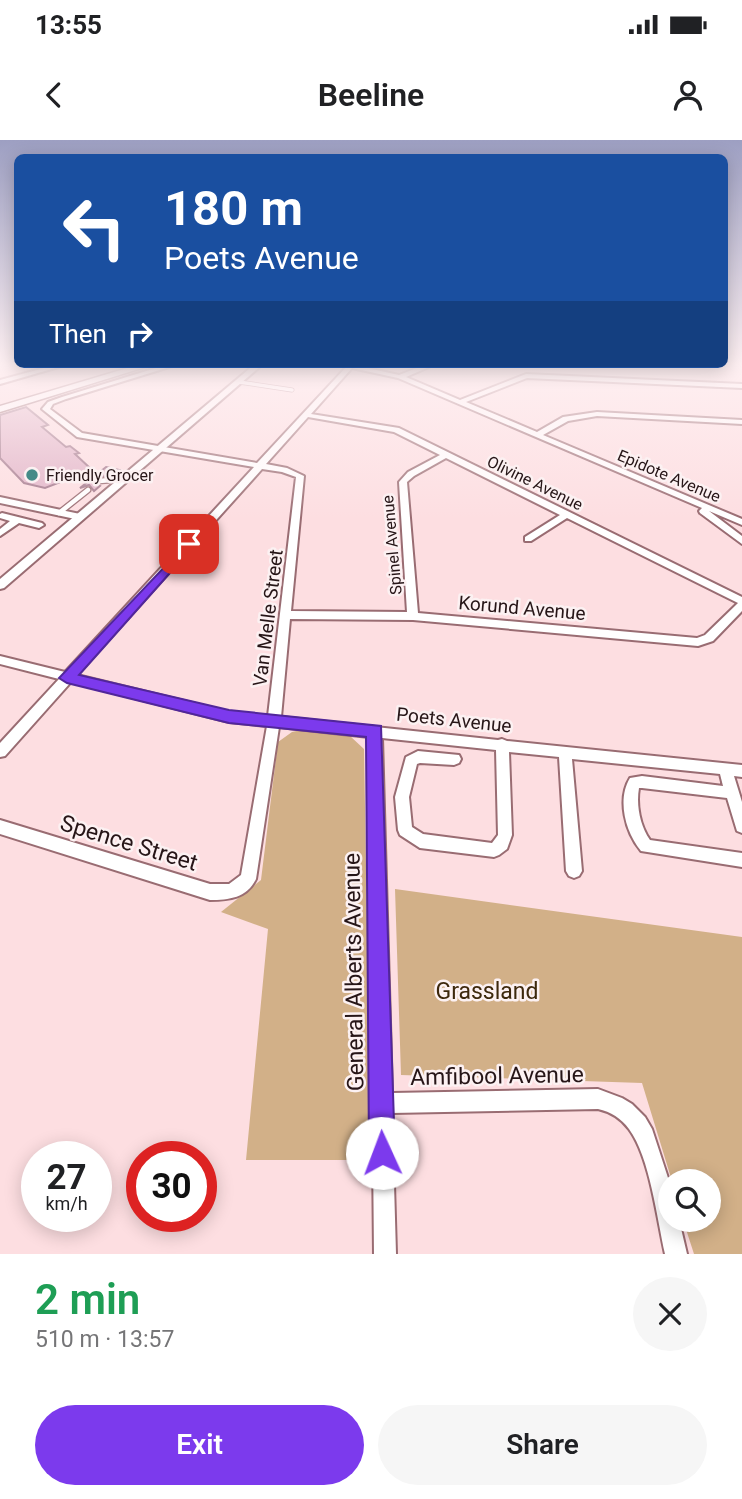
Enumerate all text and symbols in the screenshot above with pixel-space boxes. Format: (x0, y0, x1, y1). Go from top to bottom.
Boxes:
text: 13:55 (35, 10, 102, 40)
icon: back (35, 76, 73, 114)
text: Beeline (318, 76, 424, 114)
icon: person (669, 76, 707, 114)
text: 180 m (164, 180, 303, 237)
icon: left (49, 182, 140, 273)
text: Poets Avenue (164, 239, 359, 277)
icon: right (121, 315, 159, 353)
text: Then (49, 319, 107, 349)
street label: Epidote Avenue (615, 446, 723, 506)
street label: Olivine Avenue (484, 452, 586, 514)
place label: Friendly Grocer (46, 466, 154, 485)
marker: Friendly Grocer (24, 467, 40, 483)
street label: Spinel Avenue (378, 494, 406, 596)
pin (159, 514, 219, 574)
icon: arrive (170, 525, 208, 563)
street label: Van Melle Street (248, 548, 288, 688)
street label: Korund Avenue (457, 591, 587, 625)
street label: Poets Avenue (395, 703, 513, 737)
street label: Spence Street (57, 809, 201, 877)
street label: General Alberts Avenue (338, 853, 370, 1091)
park label: Grassland (435, 978, 539, 1005)
street label: Amfibool Avenue (410, 1061, 584, 1091)
position arrow (345, 1116, 419, 1190)
speed limit sign: 30 (126, 1141, 217, 1232)
text: 27 (46, 1157, 87, 1198)
map controls (658, 1169, 721, 1232)
button: search (658, 1169, 721, 1232)
text: km/h (45, 1193, 88, 1214)
text: 2 min (35, 1275, 140, 1324)
button: close (633, 1277, 707, 1351)
text: 510 m · 13:57 (35, 1326, 174, 1353)
button: Exit (35, 1405, 364, 1485)
button: Share (378, 1405, 707, 1485)

